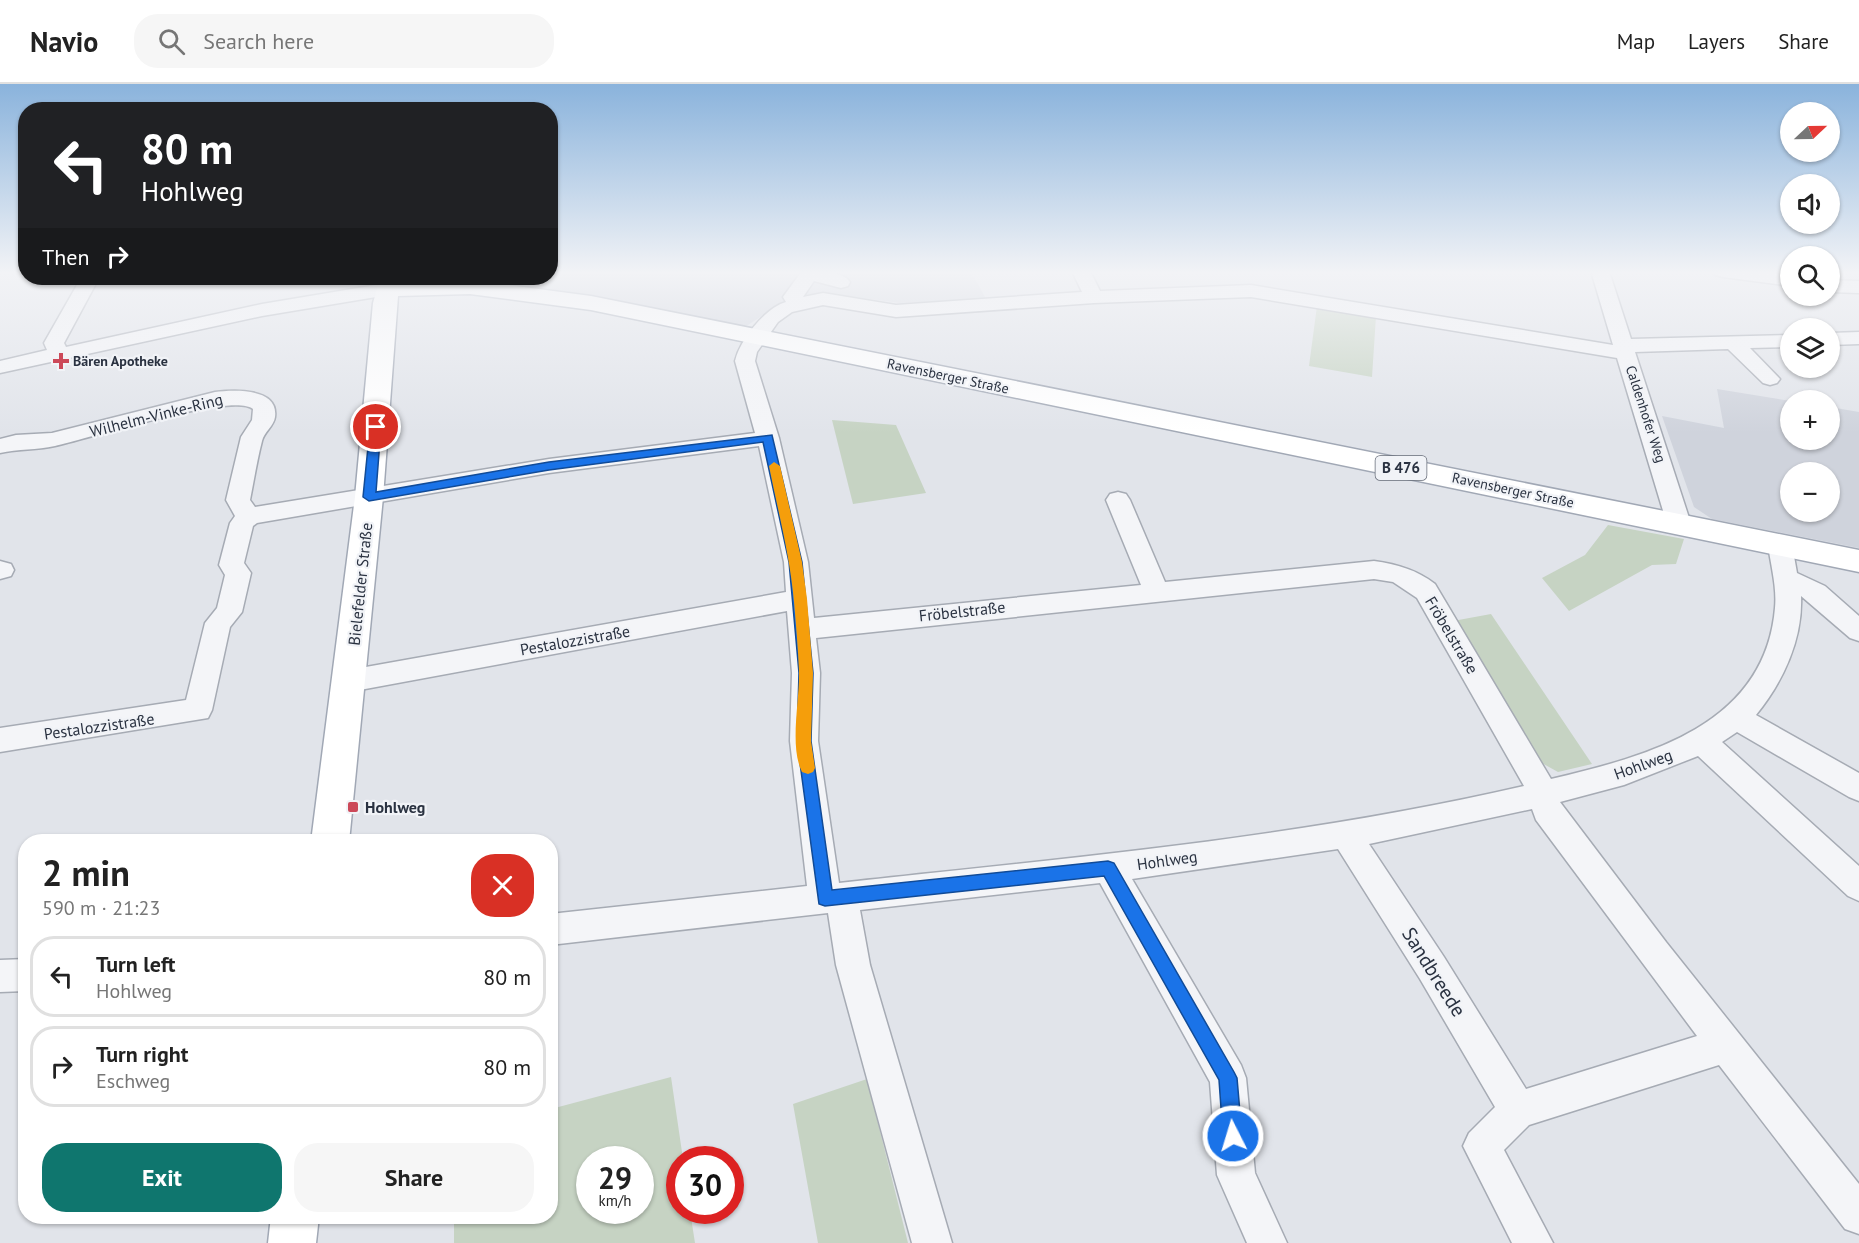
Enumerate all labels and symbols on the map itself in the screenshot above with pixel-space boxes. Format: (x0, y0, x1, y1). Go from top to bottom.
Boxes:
north arrow (1780, 102, 1840, 162)
place label: Bären Apotheke (73, 352, 168, 370)
marker: Bären Apotheke (54, 354, 68, 368)
street label: Ravensberger Straße (885, 354, 1011, 398)
street label: Caldenhofer Weg (1622, 363, 1670, 465)
street label: Wilhelm-Vinke-Ring (87, 389, 225, 441)
pin (350, 401, 401, 452)
road number: B 476 (1376, 456, 1426, 480)
street label: Ravensberger Straße (1450, 468, 1576, 512)
street label: Bielefelder Straße (344, 521, 376, 647)
street label: Fröbelstraße (1421, 593, 1483, 677)
street label: Fröbelstraße (918, 597, 1006, 625)
street label: Pestalozzistraße (518, 620, 632, 660)
street label: Pestalozzistraße (42, 708, 156, 744)
street label: Hohlweg (1611, 744, 1675, 784)
place label: Hohlweg (365, 797, 425, 817)
marker: Hohlweg (346, 800, 360, 814)
street label: Hohlweg (1135, 846, 1199, 874)
street label: Sandbreede (1396, 922, 1472, 1022)
position arrow (1201, 1104, 1265, 1168)
speed limit sign: 30 (666, 1146, 744, 1224)

